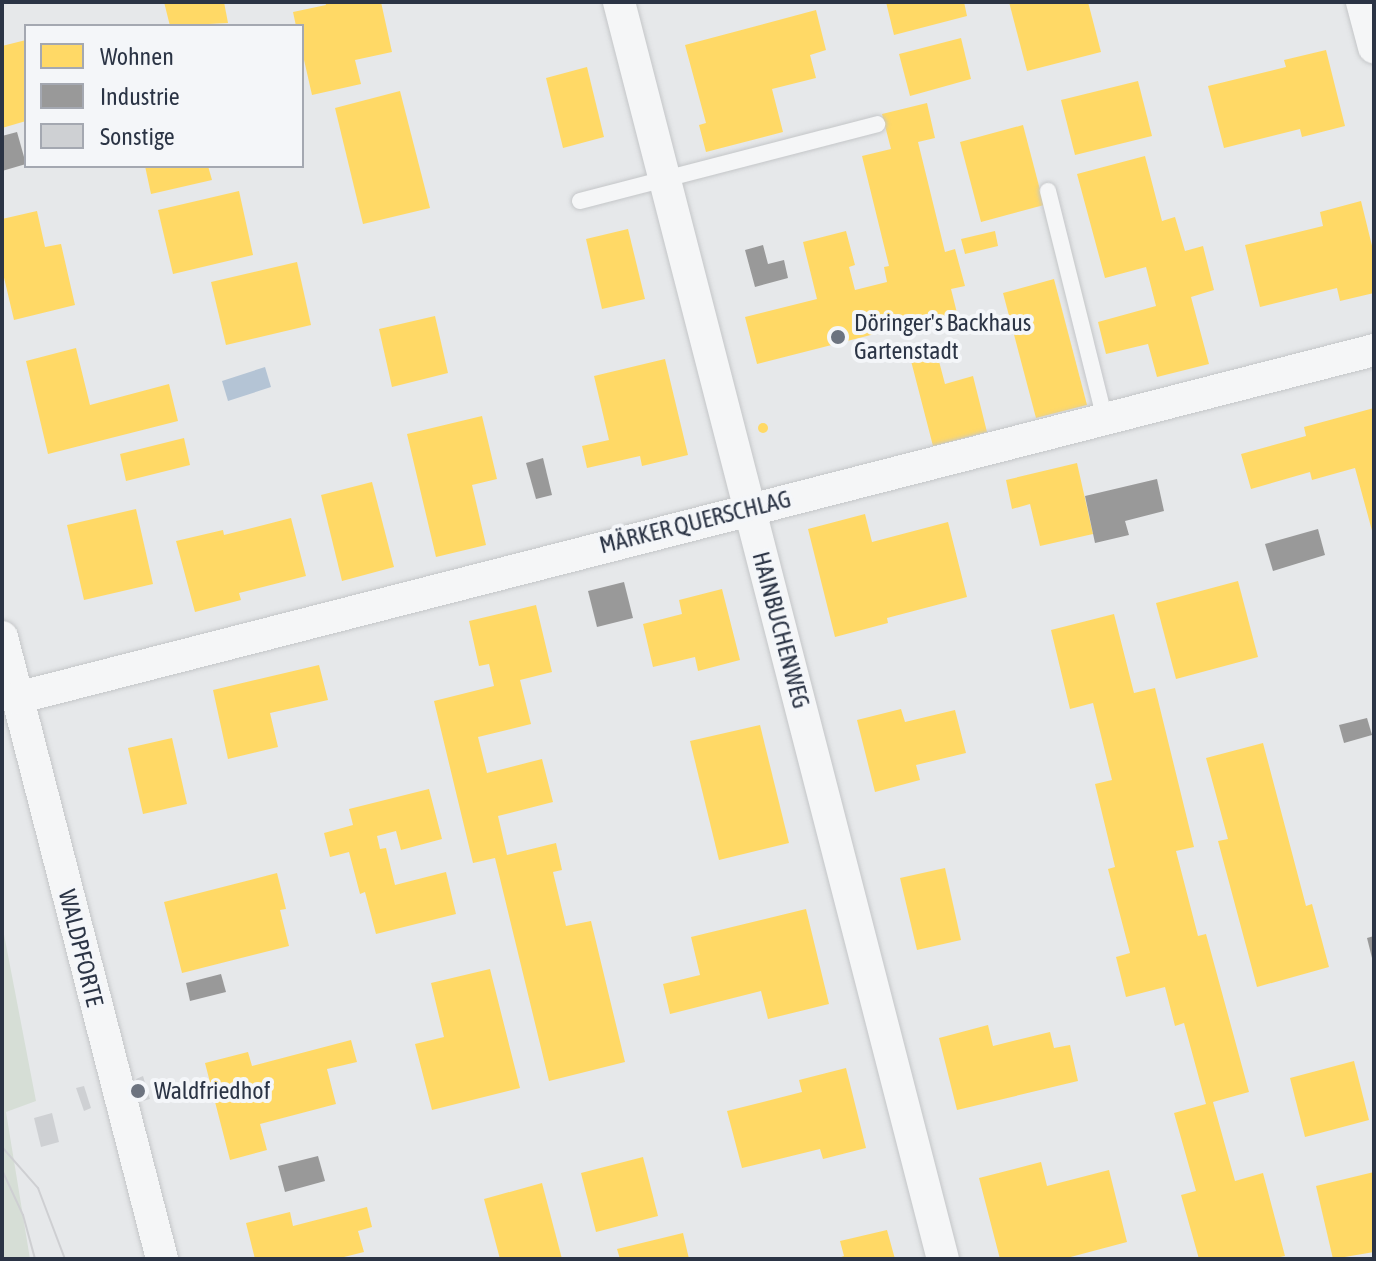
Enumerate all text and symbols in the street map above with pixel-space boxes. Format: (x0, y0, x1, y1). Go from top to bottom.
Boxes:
legend (24, 24, 304, 168)
text: Wohnen (100, 43, 174, 70)
text: Industrie (100, 83, 180, 110)
text: Sonstige (100, 123, 175, 150)
place label: Döringer's Backhaus Gartenstadt (854, 309, 1031, 365)
marker: Döringer's Backhaus Gartenstadt (829, 328, 847, 346)
street label: MÄRKER QUERSCHLAG (596, 484, 794, 560)
street label: HAINBUCHENWEG (746, 549, 816, 711)
street label: WALDPFORTE (53, 886, 109, 1010)
place label: Waldfriedhof (154, 1077, 270, 1105)
marker: Waldfriedhof (129, 1082, 147, 1100)

